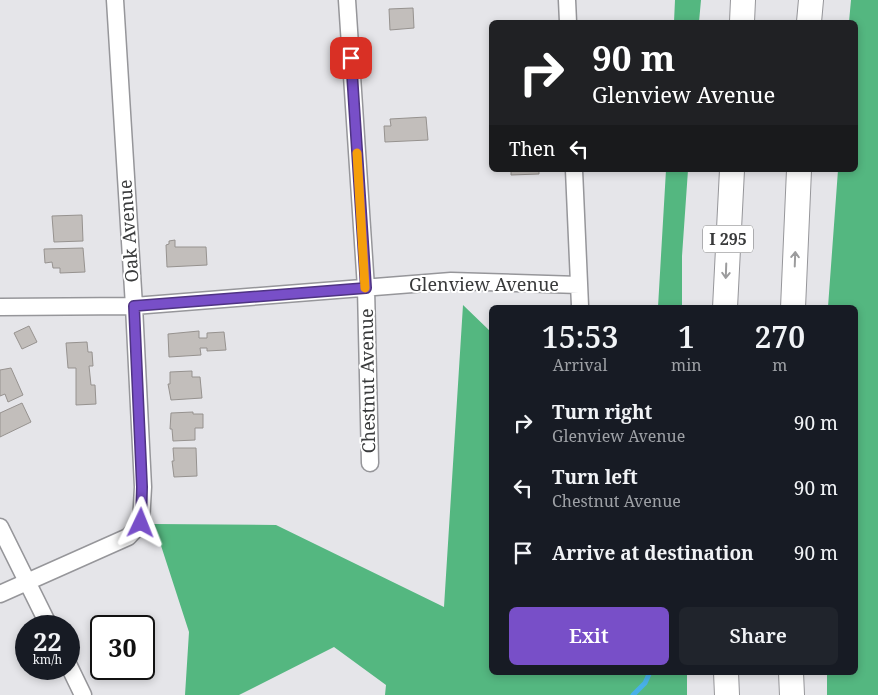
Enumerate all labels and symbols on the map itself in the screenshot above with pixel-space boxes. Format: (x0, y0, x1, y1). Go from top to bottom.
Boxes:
pin (330, 37, 372, 79)
street label: Oak Avenue (112, 179, 144, 283)
road number: I 295 (703, 225, 753, 252)
one-way arrow (790, 251, 799, 267)
one-way arrow (721, 262, 731, 279)
street label: Glenview Avenue (409, 272, 559, 296)
street label: Chestnut Avenue (354, 308, 380, 454)
position arrow (114, 496, 166, 548)
speed limit sign: 30 (90, 615, 155, 680)

